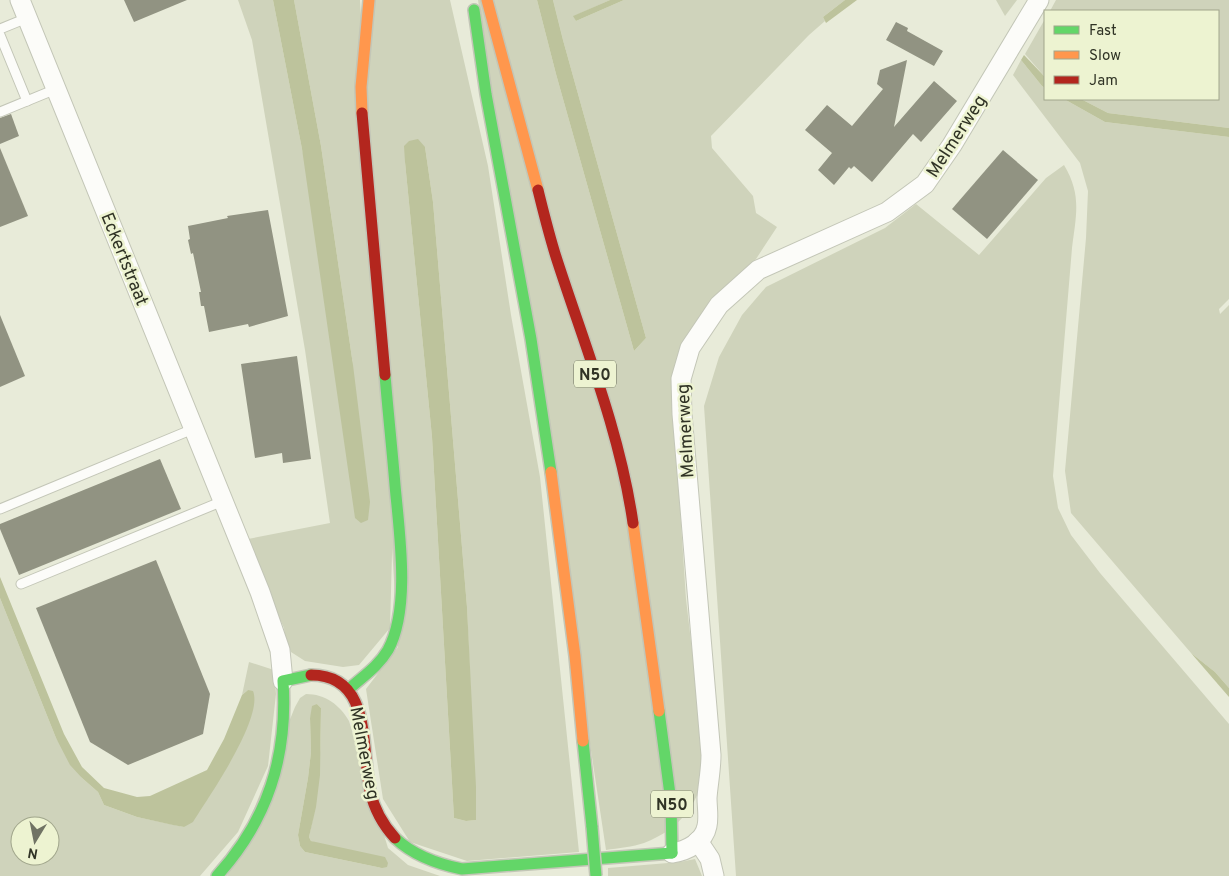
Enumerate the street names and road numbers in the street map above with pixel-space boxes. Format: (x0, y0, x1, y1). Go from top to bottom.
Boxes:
street label: Melmerweg (922, 91, 993, 183)
street label: Eckertstraat (94, 210, 153, 310)
road number: N50 (574, 360, 616, 388)
street label: Melmerweg (673, 383, 700, 479)
street label: Melmerweg (343, 705, 384, 802)
road number: N50 (651, 791, 693, 818)

